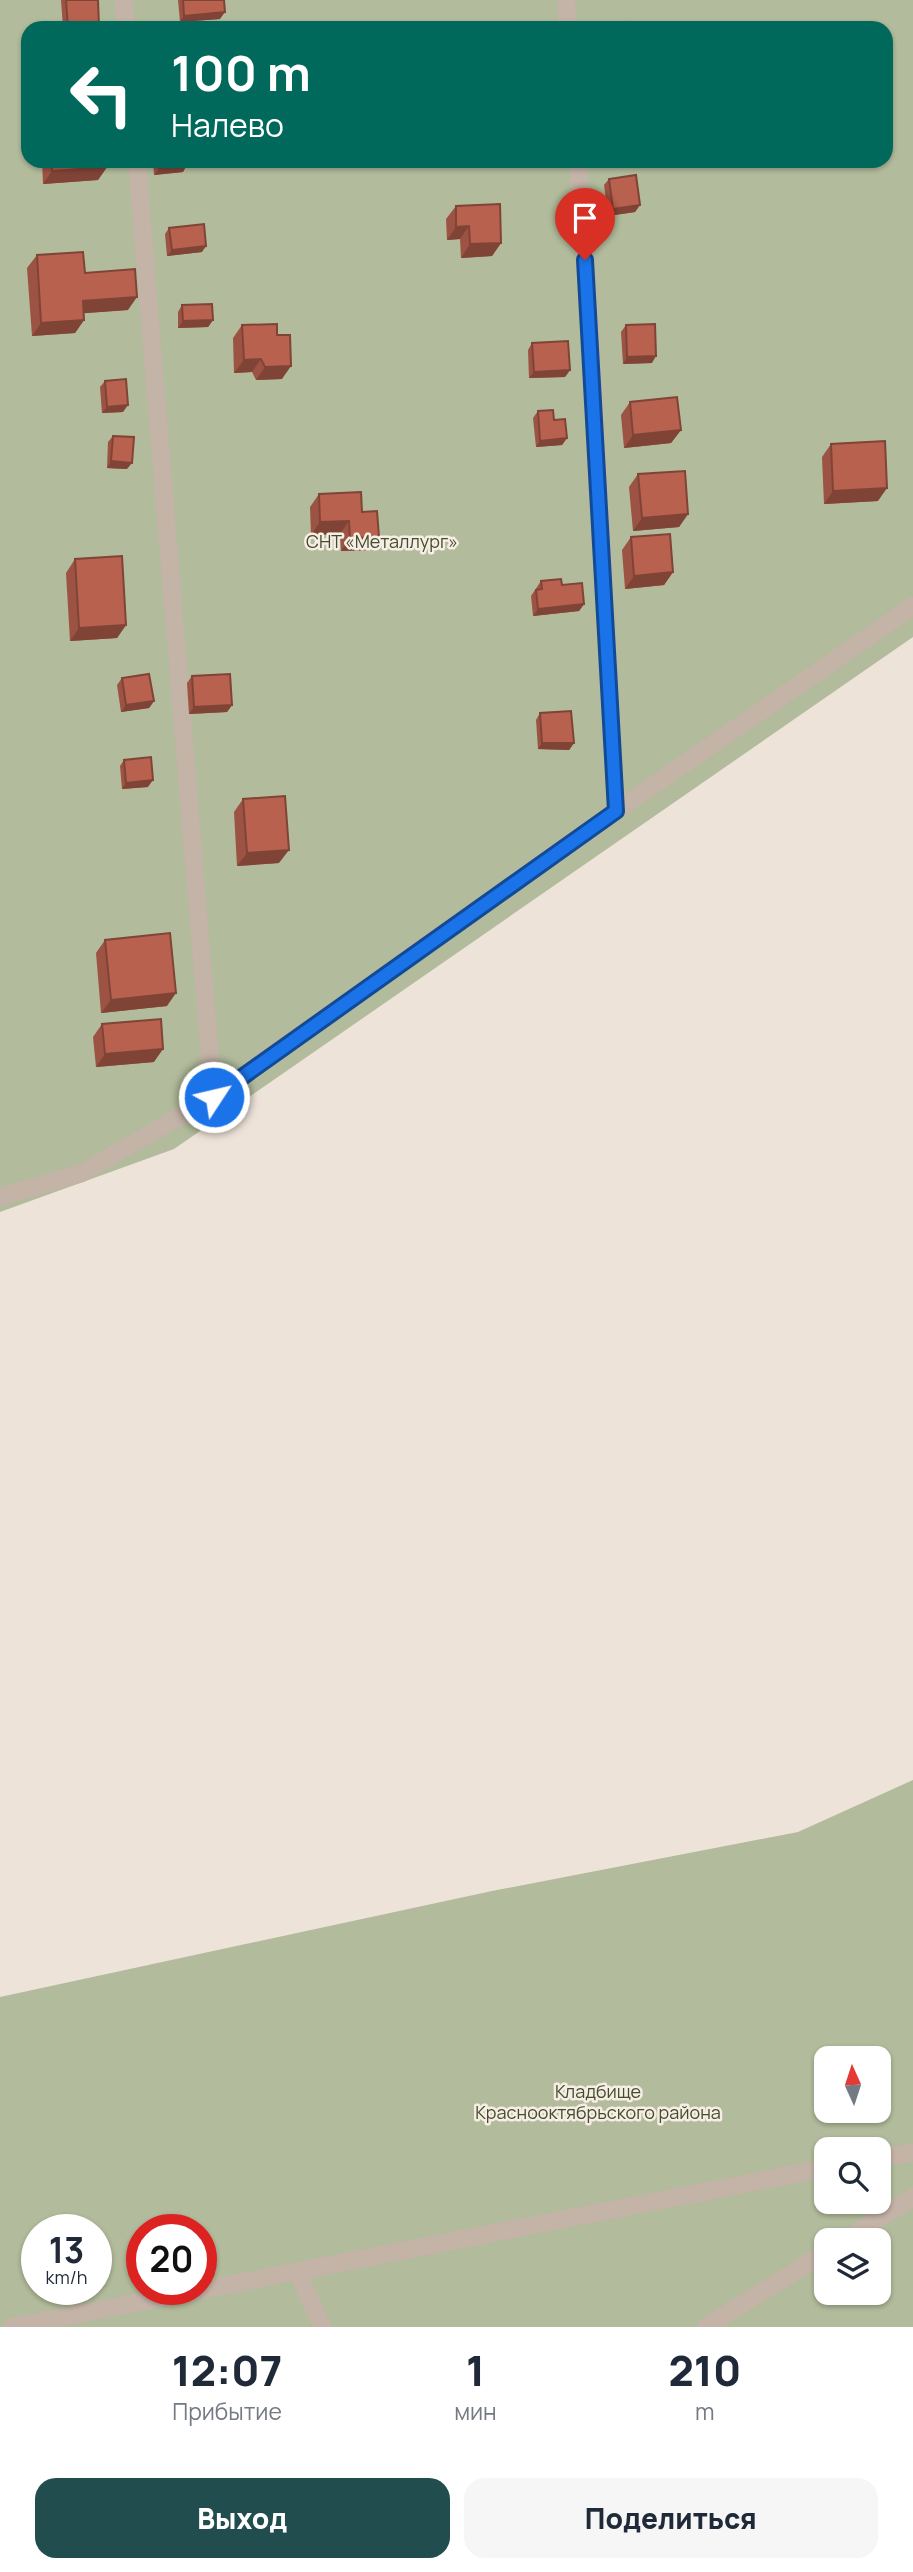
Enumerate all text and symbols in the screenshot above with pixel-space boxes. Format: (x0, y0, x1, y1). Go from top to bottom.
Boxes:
text: 100 m (171, 39, 311, 106)
icon: left (56, 49, 147, 140)
text: Налево (171, 103, 284, 147)
pin (555, 188, 615, 260)
icon: arrive (566, 199, 604, 237)
park label: СНТ «Металлург» (306, 529, 458, 553)
position arrow (177, 1060, 251, 1134)
north arrow (814, 2046, 891, 2123)
map controls (814, 2046, 891, 2305)
park label: Кладбище Краснооктябрьского района (475, 2079, 721, 2124)
button: search (814, 2137, 891, 2214)
speed limit sign: 20 (126, 2214, 217, 2305)
text: 13 (49, 2226, 84, 2274)
button: layers (814, 2228, 891, 2305)
text: km/h (46, 2265, 87, 2289)
text: 12:07 (172, 2341, 282, 2399)
text: 1 (466, 2341, 485, 2399)
text: 210 (668, 2341, 741, 2399)
text: Прибытие (172, 2395, 282, 2427)
text: мин (454, 2395, 497, 2427)
text: m (695, 2395, 715, 2427)
button: Выход (35, 2478, 450, 2558)
button: Поделиться (464, 2478, 878, 2558)

